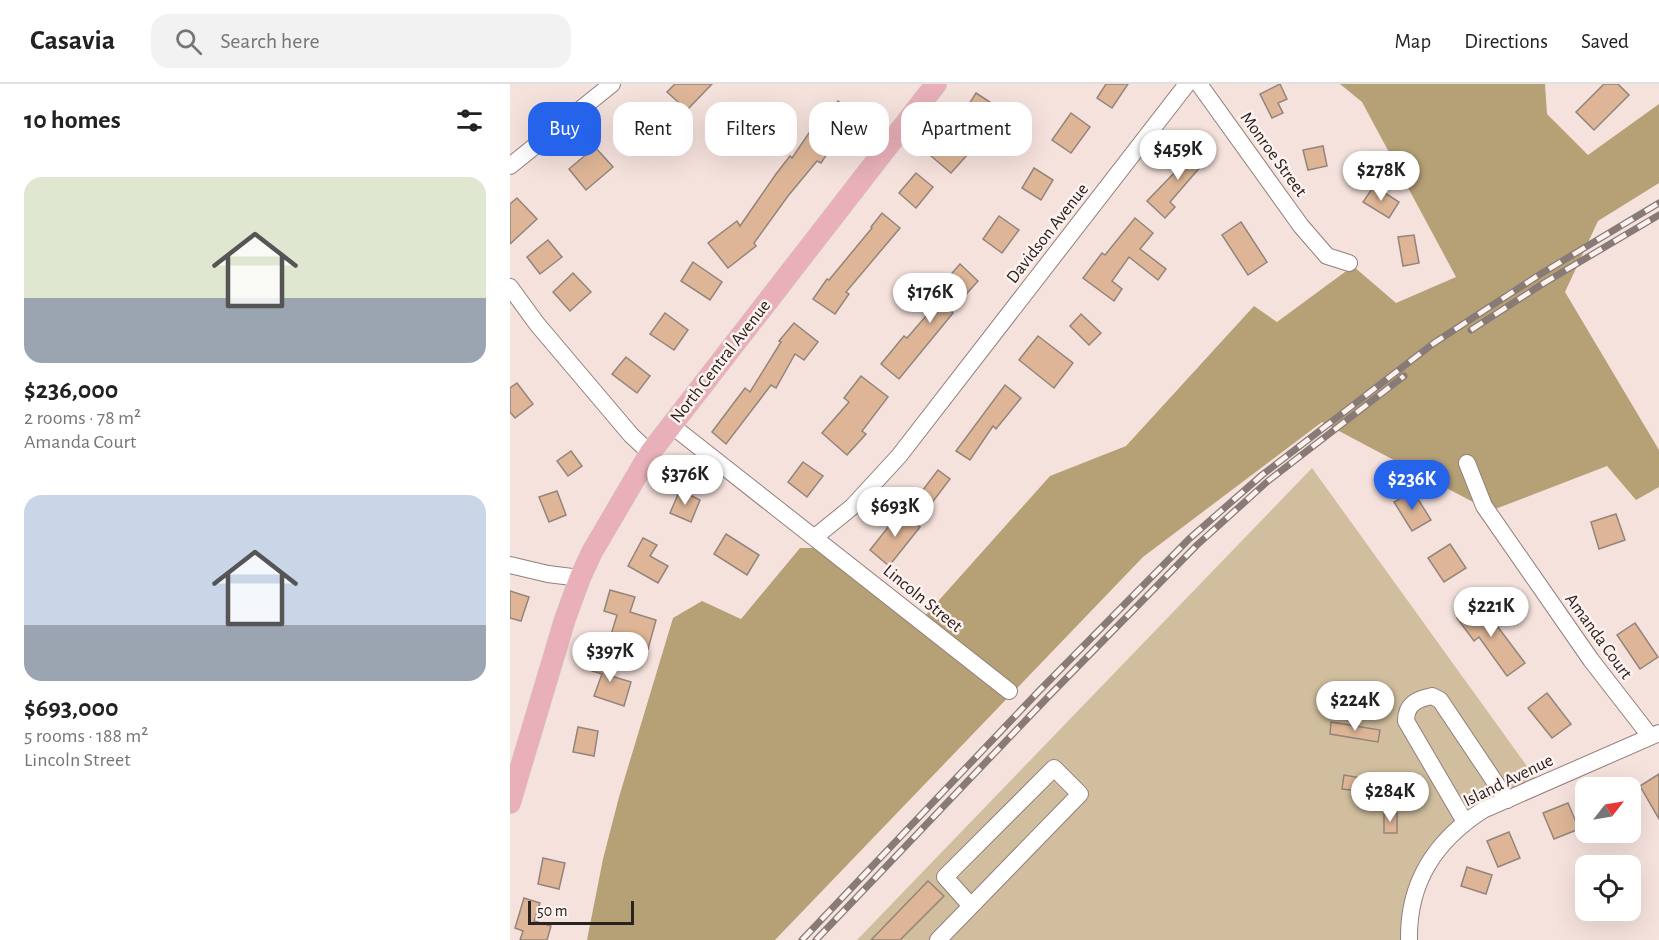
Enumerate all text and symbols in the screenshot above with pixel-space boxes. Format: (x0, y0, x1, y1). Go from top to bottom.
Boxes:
search box (151, 14, 571, 68)
icon: search (172, 25, 205, 58)
text: Casavia (30, 27, 115, 55)
text: Search here (220, 30, 320, 52)
text: Map (1395, 31, 1431, 52)
text: Directions (1464, 31, 1548, 52)
text: Saved (1581, 31, 1629, 52)
chip: Buy (528, 102, 601, 156)
chip: Rent (613, 102, 693, 156)
chip: Filters (705, 102, 797, 156)
chip: New (809, 102, 889, 156)
chip: Apartment (901, 102, 1032, 156)
icon: filters (453, 104, 486, 137)
text: 10 homes (24, 107, 121, 133)
street label: Monroe Street (1237, 109, 1310, 200)
pin: $459K (1136, 130, 1220, 181)
text: $459K (1153, 139, 1203, 159)
pin: $278K (1339, 151, 1423, 202)
text: $278K (1357, 160, 1405, 180)
street label: Davidson Avenue (1003, 180, 1092, 287)
icon: home (201, 216, 309, 324)
pin: $176K (888, 273, 972, 324)
text: $176K (907, 282, 953, 302)
street label: North Central Avenue (667, 297, 774, 427)
text: $236,000 (24, 377, 118, 403)
text: 2 rooms · 78 m² (24, 408, 141, 428)
text: Amanda Court (24, 432, 136, 452)
pin: $376K (643, 455, 727, 506)
pin: $236K (1370, 460, 1454, 511)
text: $376K (661, 464, 709, 484)
text: $236K (1388, 469, 1436, 489)
pin: $693K (853, 487, 937, 538)
text: $693K (871, 496, 919, 516)
icon: home (201, 534, 309, 642)
street label: Lincoln Street (879, 562, 966, 636)
pin: $221K (1449, 587, 1533, 638)
street label: Amanda Court (1561, 590, 1635, 683)
text: $221K (1468, 596, 1514, 616)
pin: $397K (568, 632, 652, 683)
text: $397K (586, 641, 634, 661)
pin: $224K (1313, 681, 1397, 732)
text: $224K (1330, 690, 1380, 710)
text: $693,000 (24, 695, 119, 721)
text: 5 rooms · 188 m² (24, 726, 148, 746)
text: Lincoln Street (24, 750, 131, 770)
street label: Island Avenue (1461, 751, 1556, 810)
pin: $284K (1348, 772, 1432, 823)
north arrow (1575, 777, 1641, 843)
map controls (1575, 777, 1641, 921)
text: $284K (1365, 781, 1415, 801)
button: locate (1575, 855, 1641, 921)
scale bar (528, 898, 634, 926)
text: 50 m (537, 903, 568, 919)

